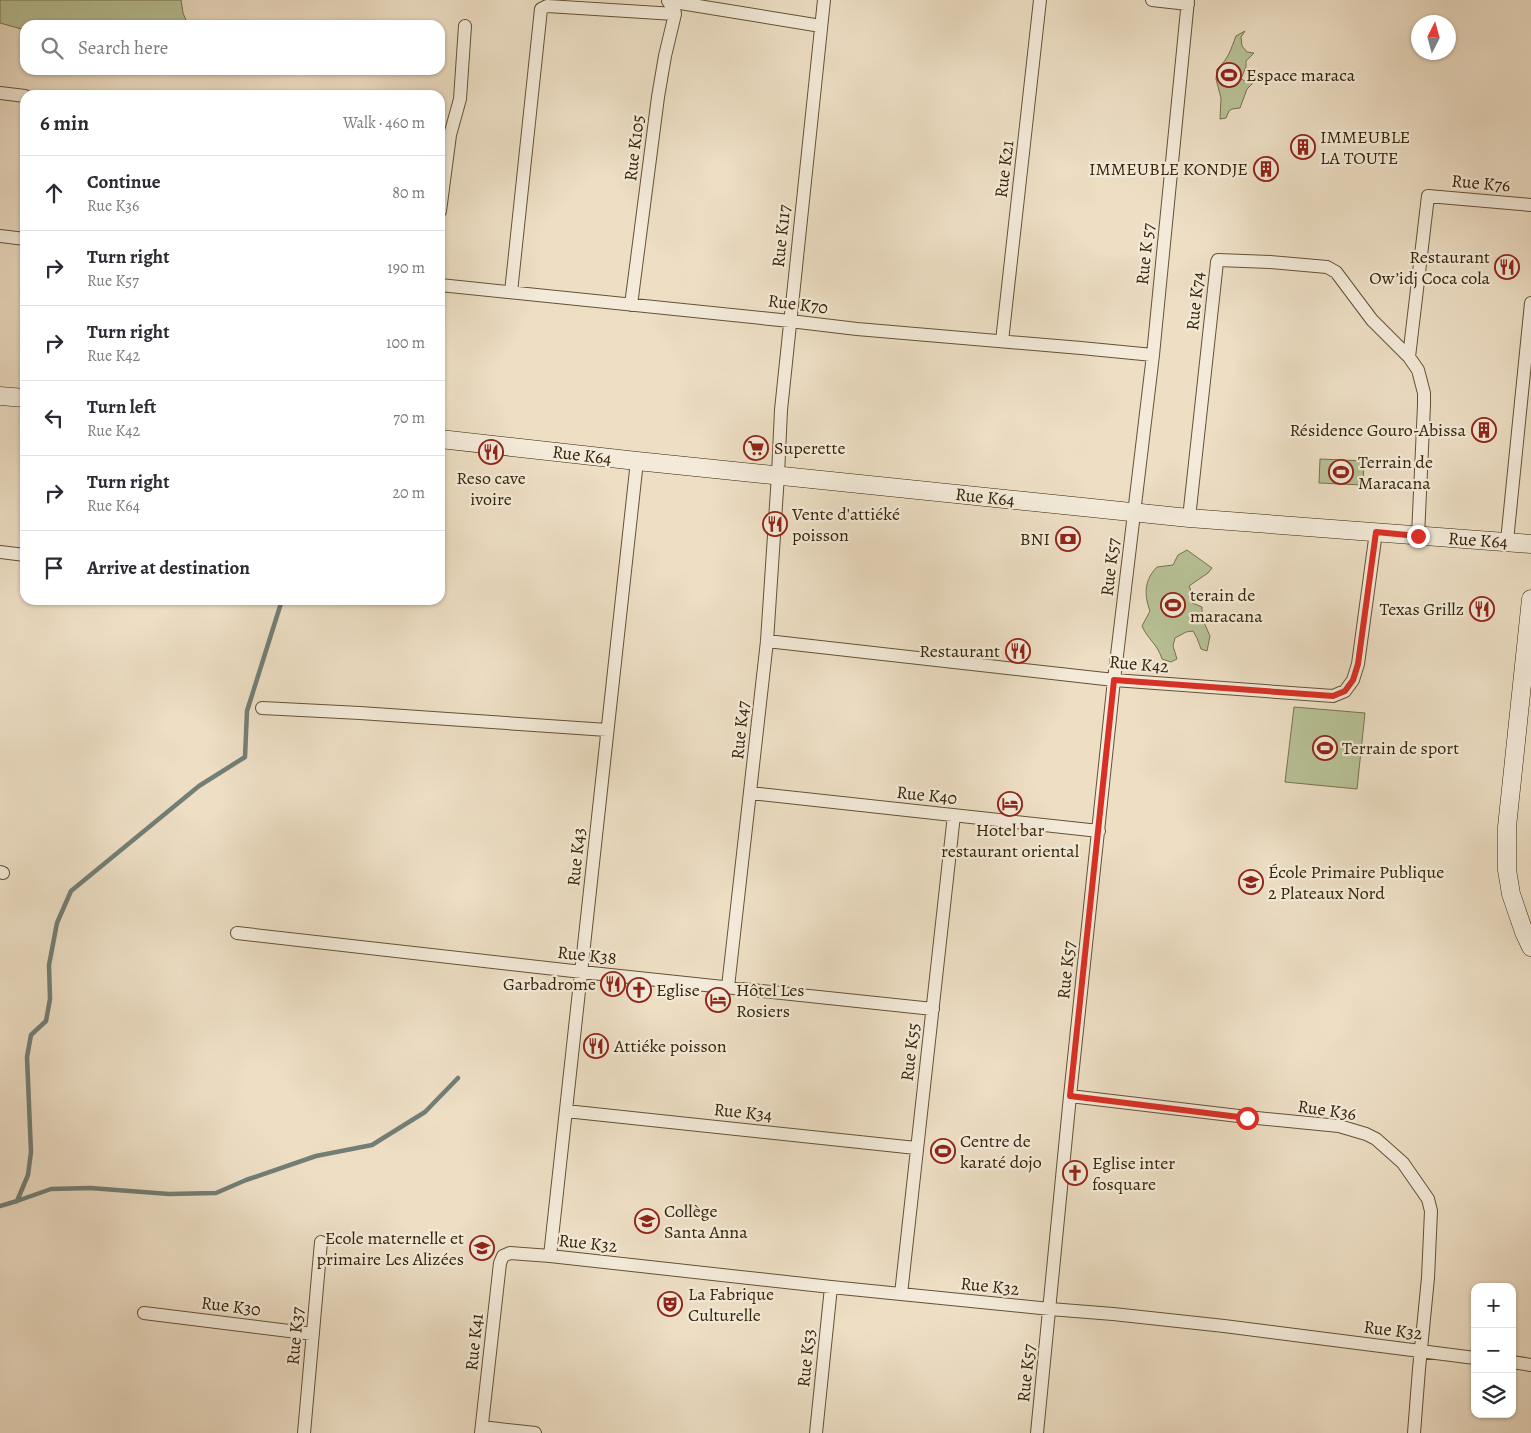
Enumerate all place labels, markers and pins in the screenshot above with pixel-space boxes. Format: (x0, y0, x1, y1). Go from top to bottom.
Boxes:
sports icon: Espace maraca (1216, 62, 1242, 88)
place label: Espace maraca (1246, 63, 1356, 87)
place label: IMMEUBLE LA TOUTE (1320, 125, 1410, 170)
building icon: IMMEUBLE LA TOUTE (1290, 134, 1316, 160)
building icon: IMMEUBLE KONDJE (1253, 156, 1279, 182)
place label: IMMEUBLE KONDJE (1089, 157, 1248, 181)
place label: Restaurant Ow’idj Coca cola (1369, 245, 1491, 290)
restaurant icon: Restaurant Ow’idj Coca cola (1494, 254, 1520, 280)
building icon: Résidence Gouro-Abissa (1471, 417, 1497, 443)
place label: Résidence Gouro-Abissa (1289, 418, 1467, 442)
supermarket icon: Superette (743, 435, 769, 461)
place label: Superette (774, 436, 846, 460)
restaurant icon: Reso cave ivoire (478, 439, 504, 465)
place label: Terrain de Maracana (1358, 450, 1433, 495)
sports icon: Terrain de Maracana (1328, 459, 1354, 485)
place label: Reso cave ivoire (456, 466, 526, 511)
place label: Vente d'attiéké poisson (791, 502, 900, 547)
restaurant icon: Vente d'attiéké poisson (762, 511, 788, 537)
bank icon: BNI (1055, 526, 1081, 552)
place label: BNI (1020, 527, 1050, 551)
place label: terain de maracana (1190, 583, 1263, 628)
sports icon: terain de maracana (1160, 592, 1186, 618)
restaurant icon: Texas Grillz (1469, 596, 1495, 622)
place label: Texas Grillz (1379, 597, 1464, 621)
restaurant icon: Restaurant (1005, 638, 1031, 664)
place label: Restaurant (919, 639, 1000, 663)
sports icon: Terrain de sport (1312, 735, 1338, 761)
place label: Terrain de sport (1342, 736, 1459, 760)
hotel icon: Hotel bar restaurant oriental (997, 791, 1023, 817)
place label: Hotel bar restaurant oriental (941, 818, 1080, 863)
place label: École Primaire Publique 2 Plateaux Nord (1268, 860, 1444, 905)
school or university icon: École Primaire Publique 2 Plateaux Nord (1238, 869, 1264, 895)
restaurant icon: Garbadrome (600, 971, 626, 997)
place label: Garbadrome (503, 972, 596, 996)
church icon: Eglise (626, 977, 652, 1003)
place label: Eglise (656, 978, 700, 1002)
place label: Hôtel Les Rosiers (736, 978, 805, 1023)
hotel icon: Hôtel Les Rosiers (705, 987, 731, 1013)
restaurant icon: Attiéke poisson (583, 1033, 609, 1059)
place label: Attiéke poisson (613, 1034, 727, 1058)
place label: Centre de karaté dojo (960, 1129, 1042, 1174)
sports icon: Centre de karaté dojo (930, 1138, 956, 1164)
place label: Eglise inter fosquare (1092, 1151, 1175, 1196)
church icon: Eglise inter fosquare (1062, 1160, 1088, 1186)
place label: Collège Santa Anna (664, 1199, 748, 1244)
school or university icon: Collège Santa Anna (634, 1208, 660, 1234)
place label: Ecole maternelle et primaire Les Alizées (316, 1226, 464, 1271)
school or university icon: Ecole maternelle et primaire Les Alizées (469, 1235, 495, 1261)
place label: La Fabrique Culturelle (688, 1282, 774, 1327)
theatre icon: La Fabrique Culturelle (657, 1291, 683, 1317)

